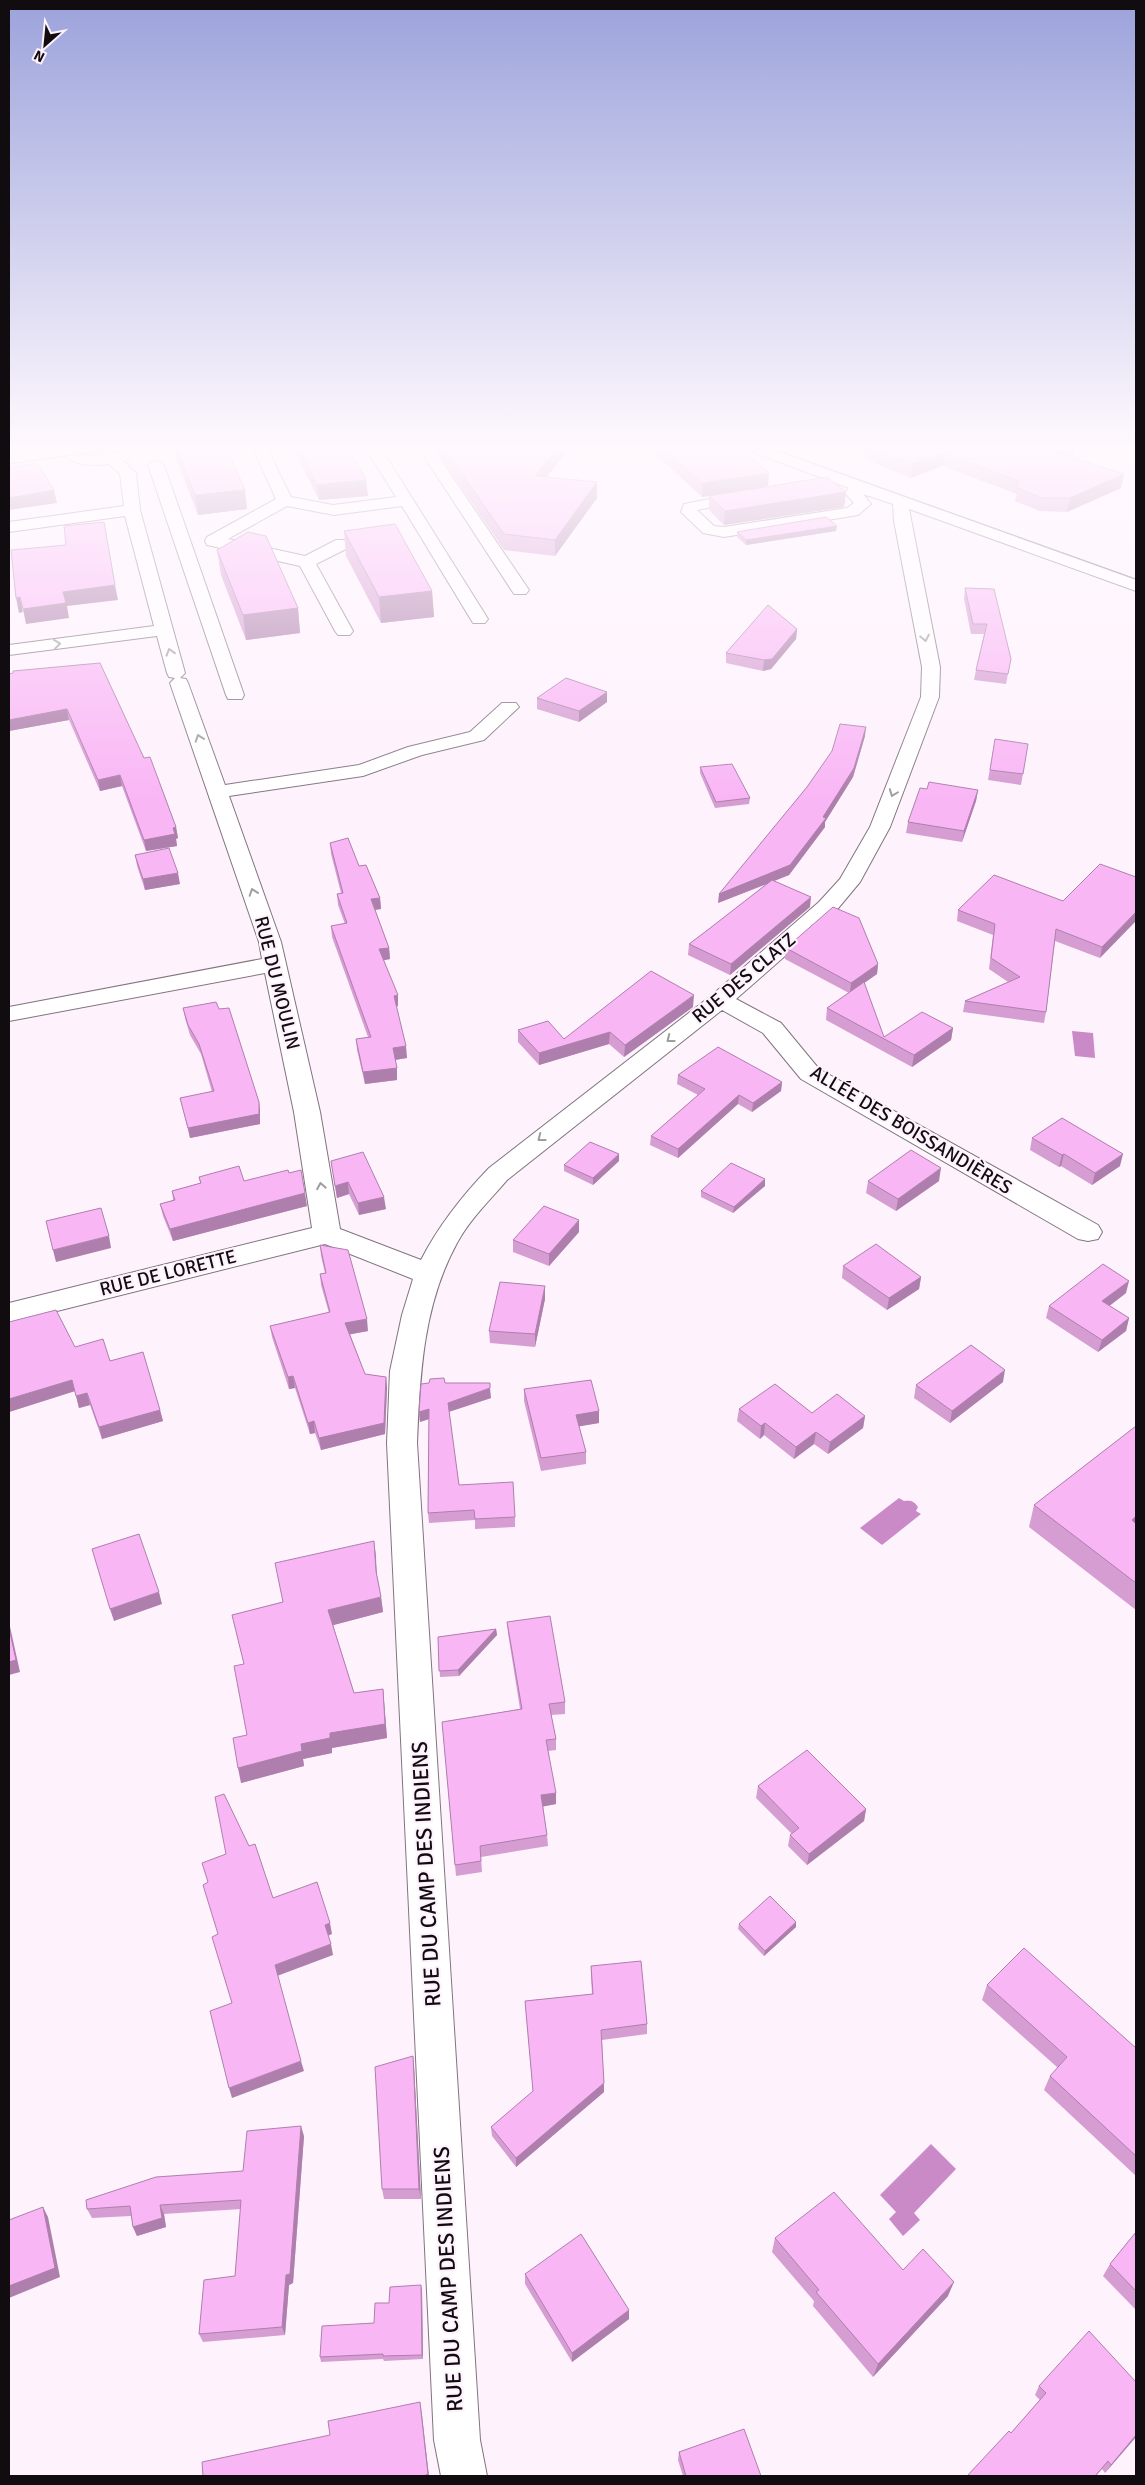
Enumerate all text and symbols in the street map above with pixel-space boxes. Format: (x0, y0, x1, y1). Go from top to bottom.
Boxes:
north arrow (20, 20, 70, 70)
text: N (31, 46, 48, 66)
one-way arrow (919, 634, 930, 643)
one-way arrow (53, 639, 61, 650)
one-way arrow (165, 648, 175, 656)
one-way arrow (195, 735, 205, 743)
one-way arrow (889, 788, 899, 797)
one-way arrow (248, 888, 258, 896)
street label: RUE DU MOULIN (249, 914, 305, 1052)
street label: RUE DES CLATZ (687, 928, 801, 1028)
one-way arrow (666, 1033, 676, 1042)
street label: ALLÉE DES BOISSANDIÈRES (806, 1060, 1016, 1200)
one-way arrow (538, 1133, 547, 1141)
one-way arrow (316, 1182, 326, 1190)
street label: RUE DE LORETTE (97, 1244, 239, 1302)
street label: RUE DU CAMP DES INDIENS (406, 1740, 446, 2008)
street label: RUE DU CAMP DES INDIENS (428, 2145, 468, 2413)

